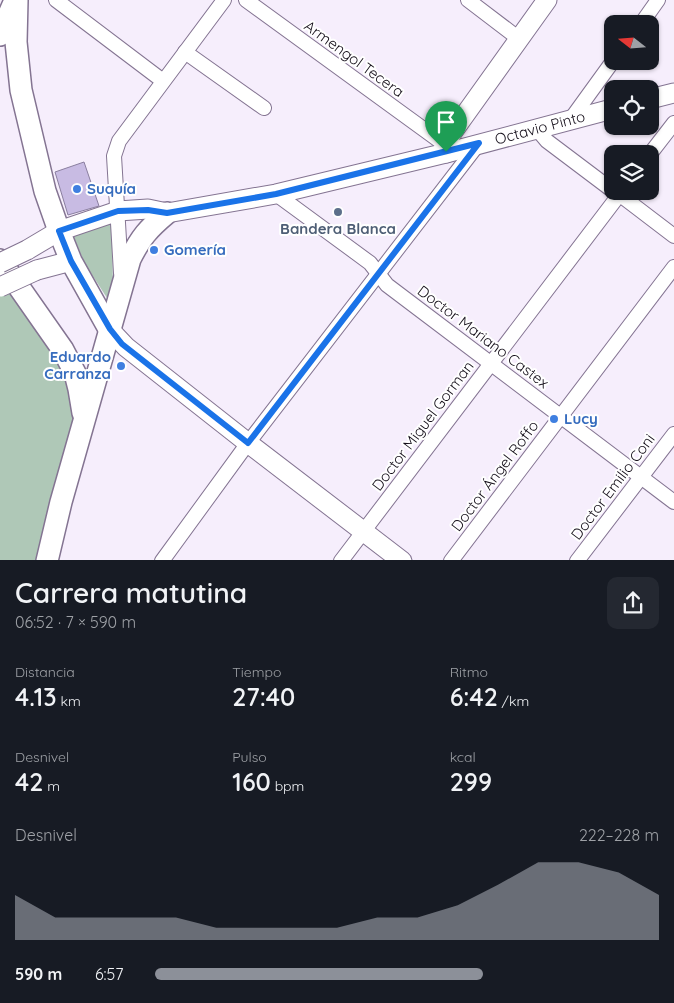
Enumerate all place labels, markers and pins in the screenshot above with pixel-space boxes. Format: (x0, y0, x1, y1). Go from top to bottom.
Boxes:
pin (425, 101, 467, 152)
place label: Suquía (87, 179, 136, 198)
marker: Suquía (71, 183, 83, 195)
marker: Bandera Blanca (332, 206, 344, 218)
place label: Bandera Blanca (280, 219, 396, 238)
place label: Gomería (164, 240, 226, 259)
marker: Gomería (148, 244, 160, 256)
place label: Eduardo Carranza (44, 347, 111, 383)
marker: Eduardo Carranza (115, 360, 127, 372)
place label: Lucy (564, 409, 598, 428)
marker: Lucy (548, 413, 560, 425)

